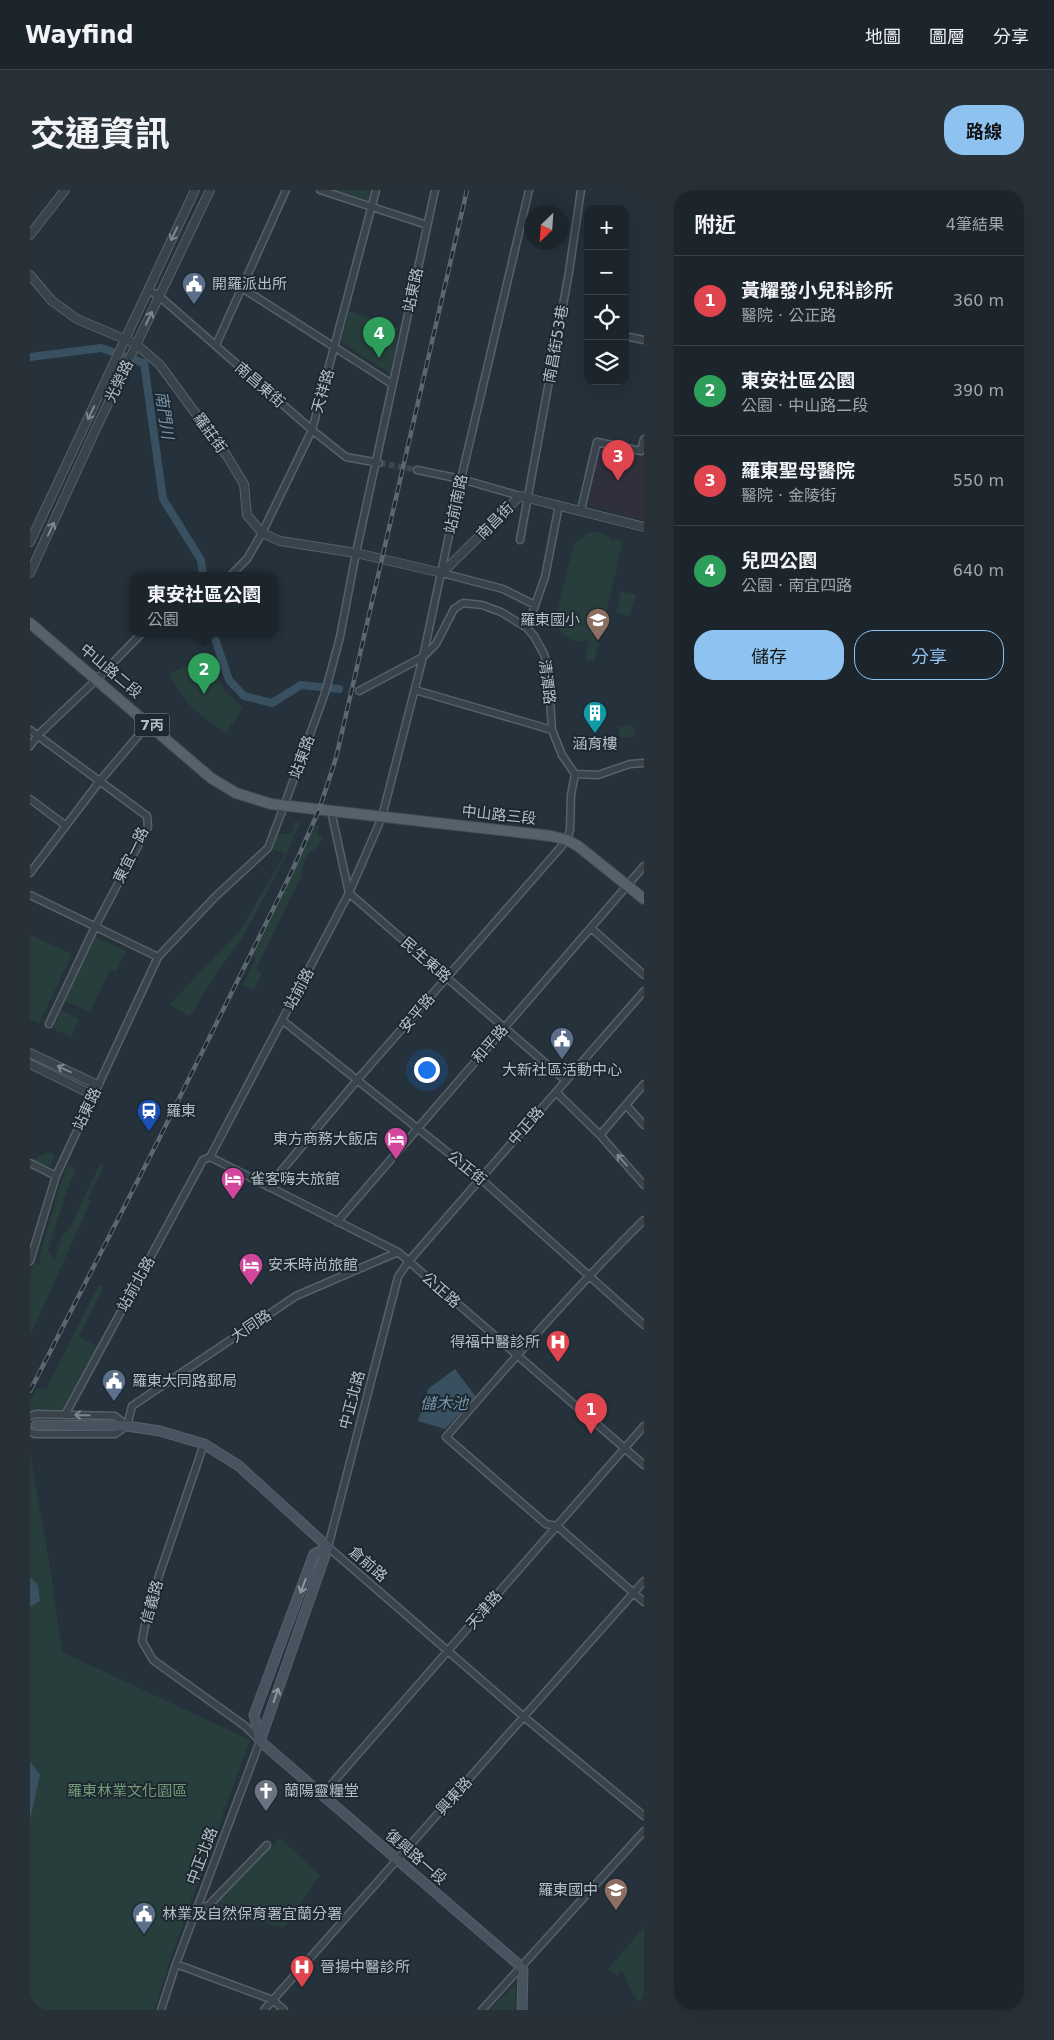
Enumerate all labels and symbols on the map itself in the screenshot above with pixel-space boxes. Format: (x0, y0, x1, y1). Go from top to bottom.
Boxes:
north arrow (524, 205, 569, 250)
one-way arrow (169, 226, 178, 241)
street label: 站東路 (400, 266, 426, 314)
public building icon: 開羅派出所 (181, 271, 207, 305)
place label: 開羅派出所 (212, 275, 287, 293)
street label: 南昌街53巷 (540, 303, 572, 385)
one-way arrow (144, 311, 154, 326)
pin: 4 (363, 317, 395, 358)
street label: 光榮路 (101, 357, 137, 405)
street label: 南昌東街 (231, 359, 289, 411)
street label: 天祥路 (308, 367, 338, 415)
water label: 南門川 (152, 390, 178, 442)
one-way arrow (86, 405, 95, 420)
street label: 羅莊街 (189, 410, 231, 456)
pin: 3 (602, 440, 634, 481)
street label: 站前南路 (441, 473, 471, 535)
street label: 南昌街 (473, 499, 517, 543)
one-way arrow (47, 522, 56, 537)
school or university icon: 羅東國小 (585, 607, 611, 641)
place label: 羅東國小 (520, 611, 580, 629)
street label: 中山路二段 (76, 640, 146, 702)
pin: 2 (188, 653, 220, 694)
street label: 清潭路 (535, 659, 559, 705)
building icon: 涵育樓 (582, 700, 608, 734)
road number: 7丙 (134, 714, 170, 736)
street label: 站東路 (286, 733, 318, 781)
place label: 涵育樓 (572, 735, 618, 753)
street label: 中山路三段 (461, 802, 537, 828)
street label: 東宜一路 (110, 824, 152, 886)
street label: 民生東路 (397, 934, 455, 986)
street label: 站前路 (280, 965, 318, 1013)
street label: 安平路 (396, 990, 438, 1036)
street label: 和平路 (468, 1021, 512, 1067)
public building icon: 大新社區活動中心 (549, 1026, 575, 1060)
your location (414, 1057, 440, 1083)
place label: 大新社區活動中心 (502, 1061, 622, 1079)
one-way arrow (57, 1064, 72, 1073)
street label: 站東路 (69, 1085, 105, 1133)
station icon: 羅東 (136, 1098, 162, 1132)
place label: 羅東 (166, 1102, 196, 1120)
street label: 中正路 (504, 1103, 548, 1149)
hotel icon: 東方商務大飯店 (383, 1126, 409, 1160)
place label: 東方商務大飯店 (273, 1130, 378, 1148)
street label: 公正街 (444, 1147, 490, 1189)
one-way arrow (616, 1153, 628, 1166)
hotel icon: 雀客嗨夫旅館 (220, 1166, 246, 1200)
place label: 雀客嗨夫旅館 (250, 1170, 340, 1188)
hotel icon: 安禾時尚旅館 (238, 1252, 264, 1286)
street label: 站前北路 (114, 1253, 158, 1315)
place label: 安禾時尚旅館 (268, 1256, 358, 1274)
street label: 公正路 (418, 1268, 464, 1312)
street label: 大同路 (227, 1306, 275, 1346)
hospital icon: 得福中醫診所 (545, 1329, 571, 1363)
place label: 得福中醫診所 (450, 1333, 540, 1351)
public building icon: 羅東大同路郵局 (101, 1368, 127, 1402)
street label: 中正北路 (336, 1369, 368, 1431)
place label: 羅東大同路郵局 (132, 1372, 237, 1390)
pin: 1 (575, 1393, 607, 1434)
water label: 儲木池 (420, 1394, 470, 1413)
one-way arrow (74, 1410, 90, 1420)
street label: 倉前路 (345, 1542, 391, 1586)
street label: 信義路 (137, 1578, 167, 1626)
one-way arrow (297, 1578, 307, 1593)
street label: 天津路 (462, 1587, 506, 1633)
one-way arrow (272, 1688, 281, 1703)
street label: 興東路 (432, 1773, 476, 1819)
church icon: 蘭陽靈糧堂 (253, 1778, 279, 1812)
park label: 羅東林業文化園區 (67, 1782, 187, 1800)
place label: 蘭陽靈糧堂 (284, 1782, 359, 1800)
street label: 中正北路 (183, 1825, 221, 1887)
street label: 復興路一段 (382, 1826, 450, 1888)
school or university icon: 羅東國中 (603, 1877, 629, 1911)
place label: 羅東國中 (538, 1881, 598, 1899)
public building icon: 林業及自然保育署宜蘭分署 (131, 1901, 157, 1935)
place label: 林業及自然保育署宜蘭分署 (162, 1905, 342, 1923)
hospital icon: 晉揚中醫診所 (289, 1954, 315, 1988)
place label: 晉揚中醫診所 (320, 1958, 410, 1976)

